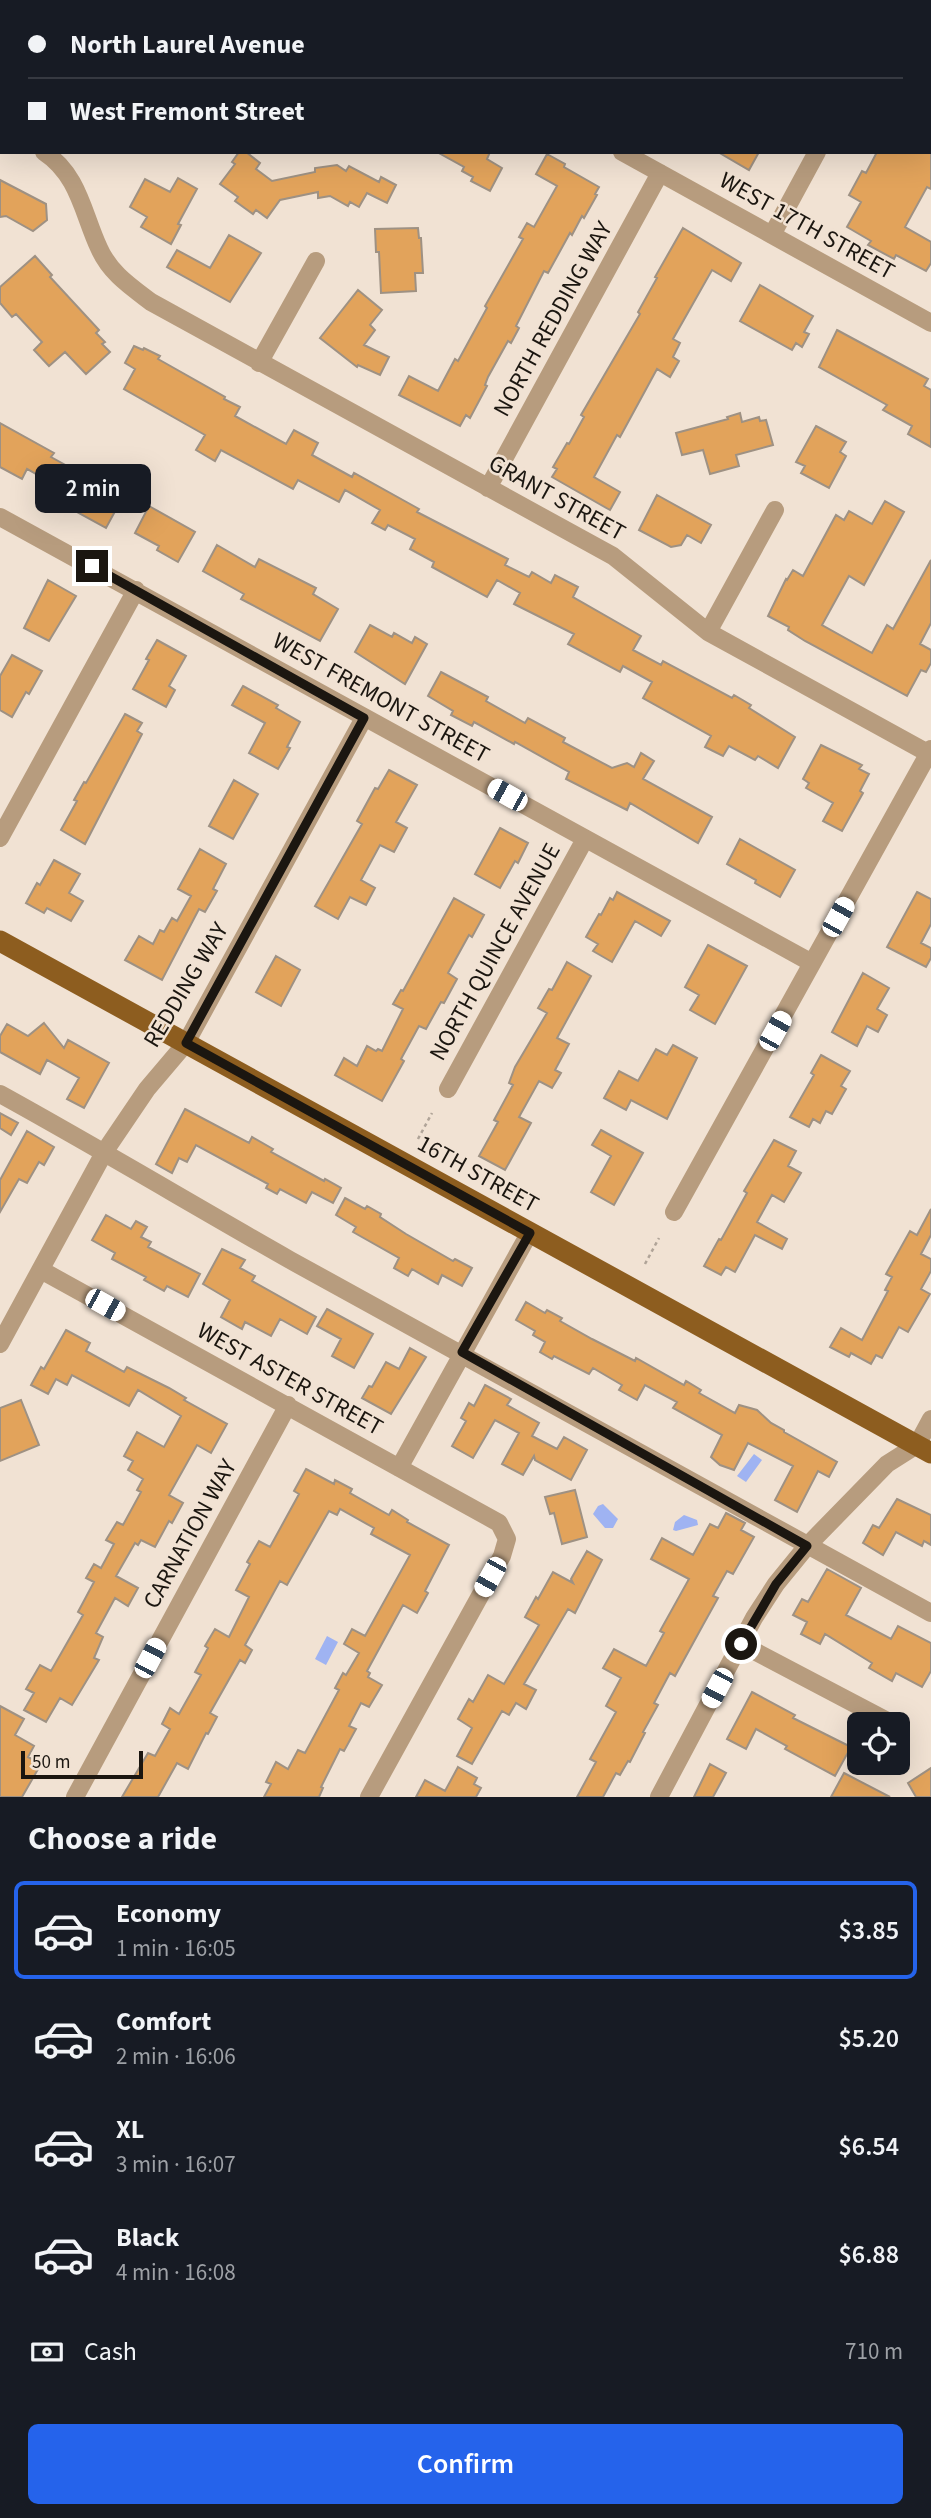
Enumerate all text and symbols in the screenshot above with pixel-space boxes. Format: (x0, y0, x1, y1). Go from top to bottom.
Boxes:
text: North Laurel Avenue (70, 26, 305, 63)
text: West Fremont Street (70, 93, 305, 130)
street label: WEST 17TH STREET (713, 163, 901, 289)
street label: NORTH REDDING WAY (485, 215, 622, 423)
street label: GRANT STREET (482, 446, 632, 550)
callout: 2 min (34, 464, 150, 514)
text: 2 min (66, 472, 120, 505)
route end (76, 550, 108, 582)
street label: WEST FREMONT STREET (266, 624, 496, 772)
car (484, 776, 531, 814)
street label: NORTH QUINCE AVENUE (421, 837, 569, 1067)
car (819, 894, 858, 940)
street label: REDDING WAY (135, 915, 237, 1054)
car (756, 1008, 795, 1054)
street label: 16TH STREET (411, 1126, 545, 1222)
car (82, 1286, 129, 1324)
street label: WEST ASTER STREET (191, 1313, 389, 1445)
street label: CARNATION WAY (134, 1452, 246, 1615)
car (471, 1554, 510, 1600)
route start (725, 1628, 757, 1660)
car (131, 1635, 170, 1681)
car (698, 1665, 737, 1711)
map controls (847, 1712, 910, 1775)
button: locate (847, 1712, 910, 1775)
scale bar (21, 1748, 144, 1780)
text: 50 m (32, 1749, 70, 1776)
text: Choose a ride (28, 1816, 217, 1862)
text: Economy (116, 1895, 221, 1932)
icon: car (32, 1899, 95, 1962)
text: $3.85 (838, 1912, 899, 1949)
text: 1 min · 16:05 (116, 1932, 236, 1965)
text: Comfort (116, 2003, 211, 2040)
icon: car (32, 2007, 95, 2070)
text: $5.20 (838, 2020, 899, 2057)
text: 2 min · 16:06 (116, 2040, 236, 2073)
text: XL (116, 2111, 144, 2148)
icon: car (32, 2115, 95, 2178)
text: $6.54 (838, 2128, 899, 2165)
text: 3 min · 16:07 (116, 2148, 236, 2181)
text: Black (116, 2219, 179, 2256)
icon: car (32, 2223, 95, 2286)
text: $6.88 (838, 2236, 899, 2273)
text: 4 min · 16:08 (116, 2256, 236, 2289)
icon: cash (28, 2333, 66, 2371)
text: Cash (84, 2333, 137, 2370)
text: 710 m (845, 2335, 903, 2368)
button: Confirm (28, 2424, 903, 2504)

